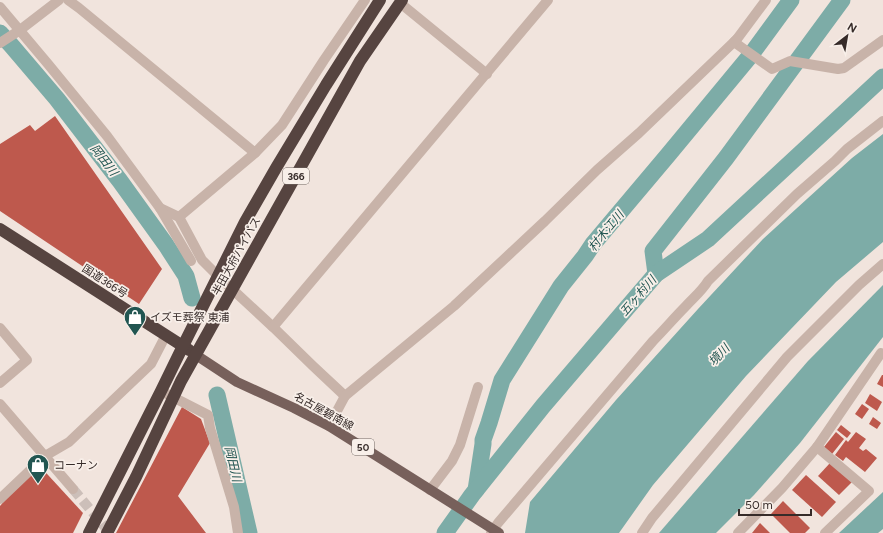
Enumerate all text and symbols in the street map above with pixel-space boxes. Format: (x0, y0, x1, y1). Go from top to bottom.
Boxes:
north arrow (827, 16, 867, 56)
text: N (845, 20, 859, 36)
water label: 岡田川 (87, 142, 122, 180)
road number: 366 (283, 168, 309, 184)
water label: 村木江川 (585, 206, 628, 254)
street label: 半田大府パイパス (209, 215, 263, 298)
street label: 国道366号 (80, 262, 130, 301)
water label: 五ヶ村川 (617, 272, 660, 319)
shop icon: イズモ葬祭 東浦 (122, 304, 148, 337)
place label: イズモ葬祭 東浦 (150, 311, 229, 324)
water label: 境川 (706, 340, 734, 369)
street label: 名古屋碧南線 (292, 390, 356, 433)
road number: 50 (352, 439, 374, 455)
water label: 岡田川 (222, 445, 244, 485)
shop icon: コーナン (25, 452, 51, 485)
place label: コーナン (54, 459, 98, 472)
scale bar (739, 491, 811, 517)
text: 50 m (745, 498, 773, 512)

